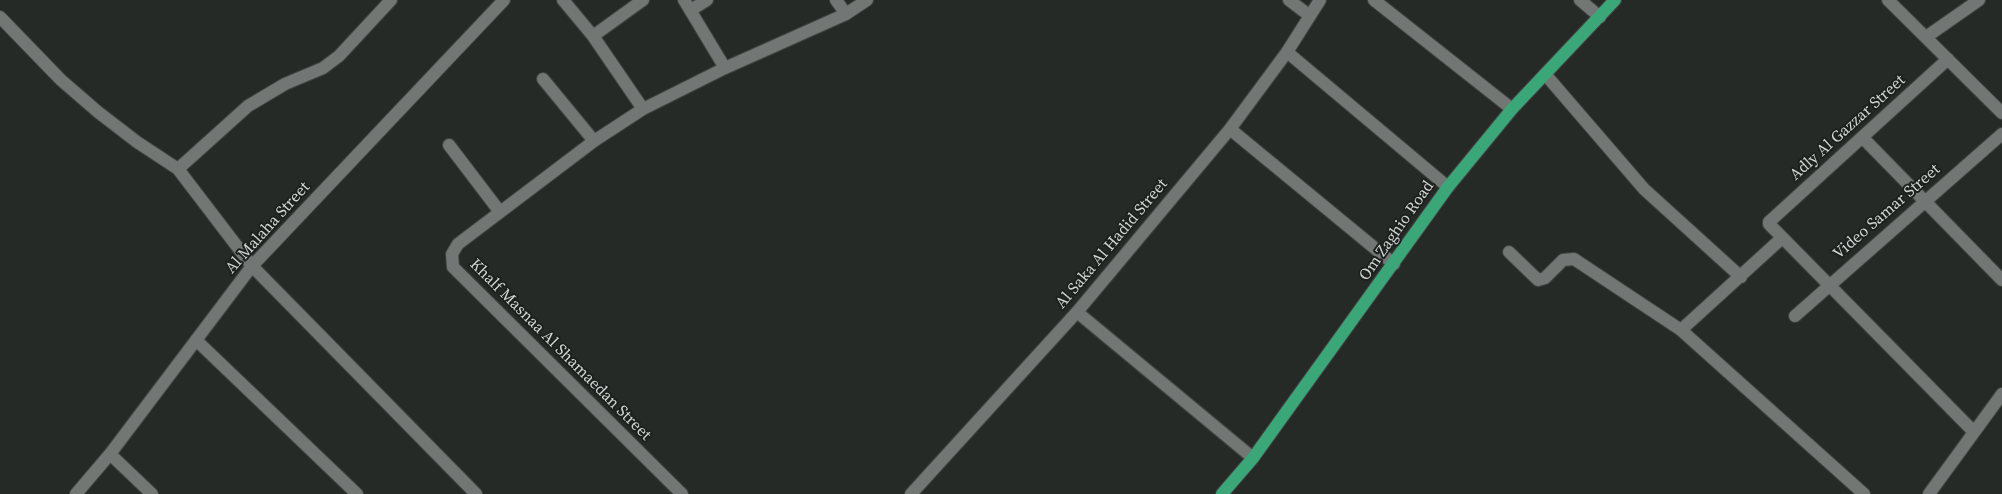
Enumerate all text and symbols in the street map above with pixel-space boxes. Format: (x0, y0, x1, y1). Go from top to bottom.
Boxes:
street label: Adly Al Gazzar Street (1786, 71, 1910, 185)
street label: Video Samar Street (1830, 160, 1944, 264)
street label: Al Saka Al Hadid Street (1052, 175, 1172, 313)
street label: Om Zaghio Road (1355, 177, 1439, 285)
street label: Al Malaha Street (222, 178, 314, 278)
street label: Khalf Masnaa Al Shamaedan Street (465, 255, 655, 445)

